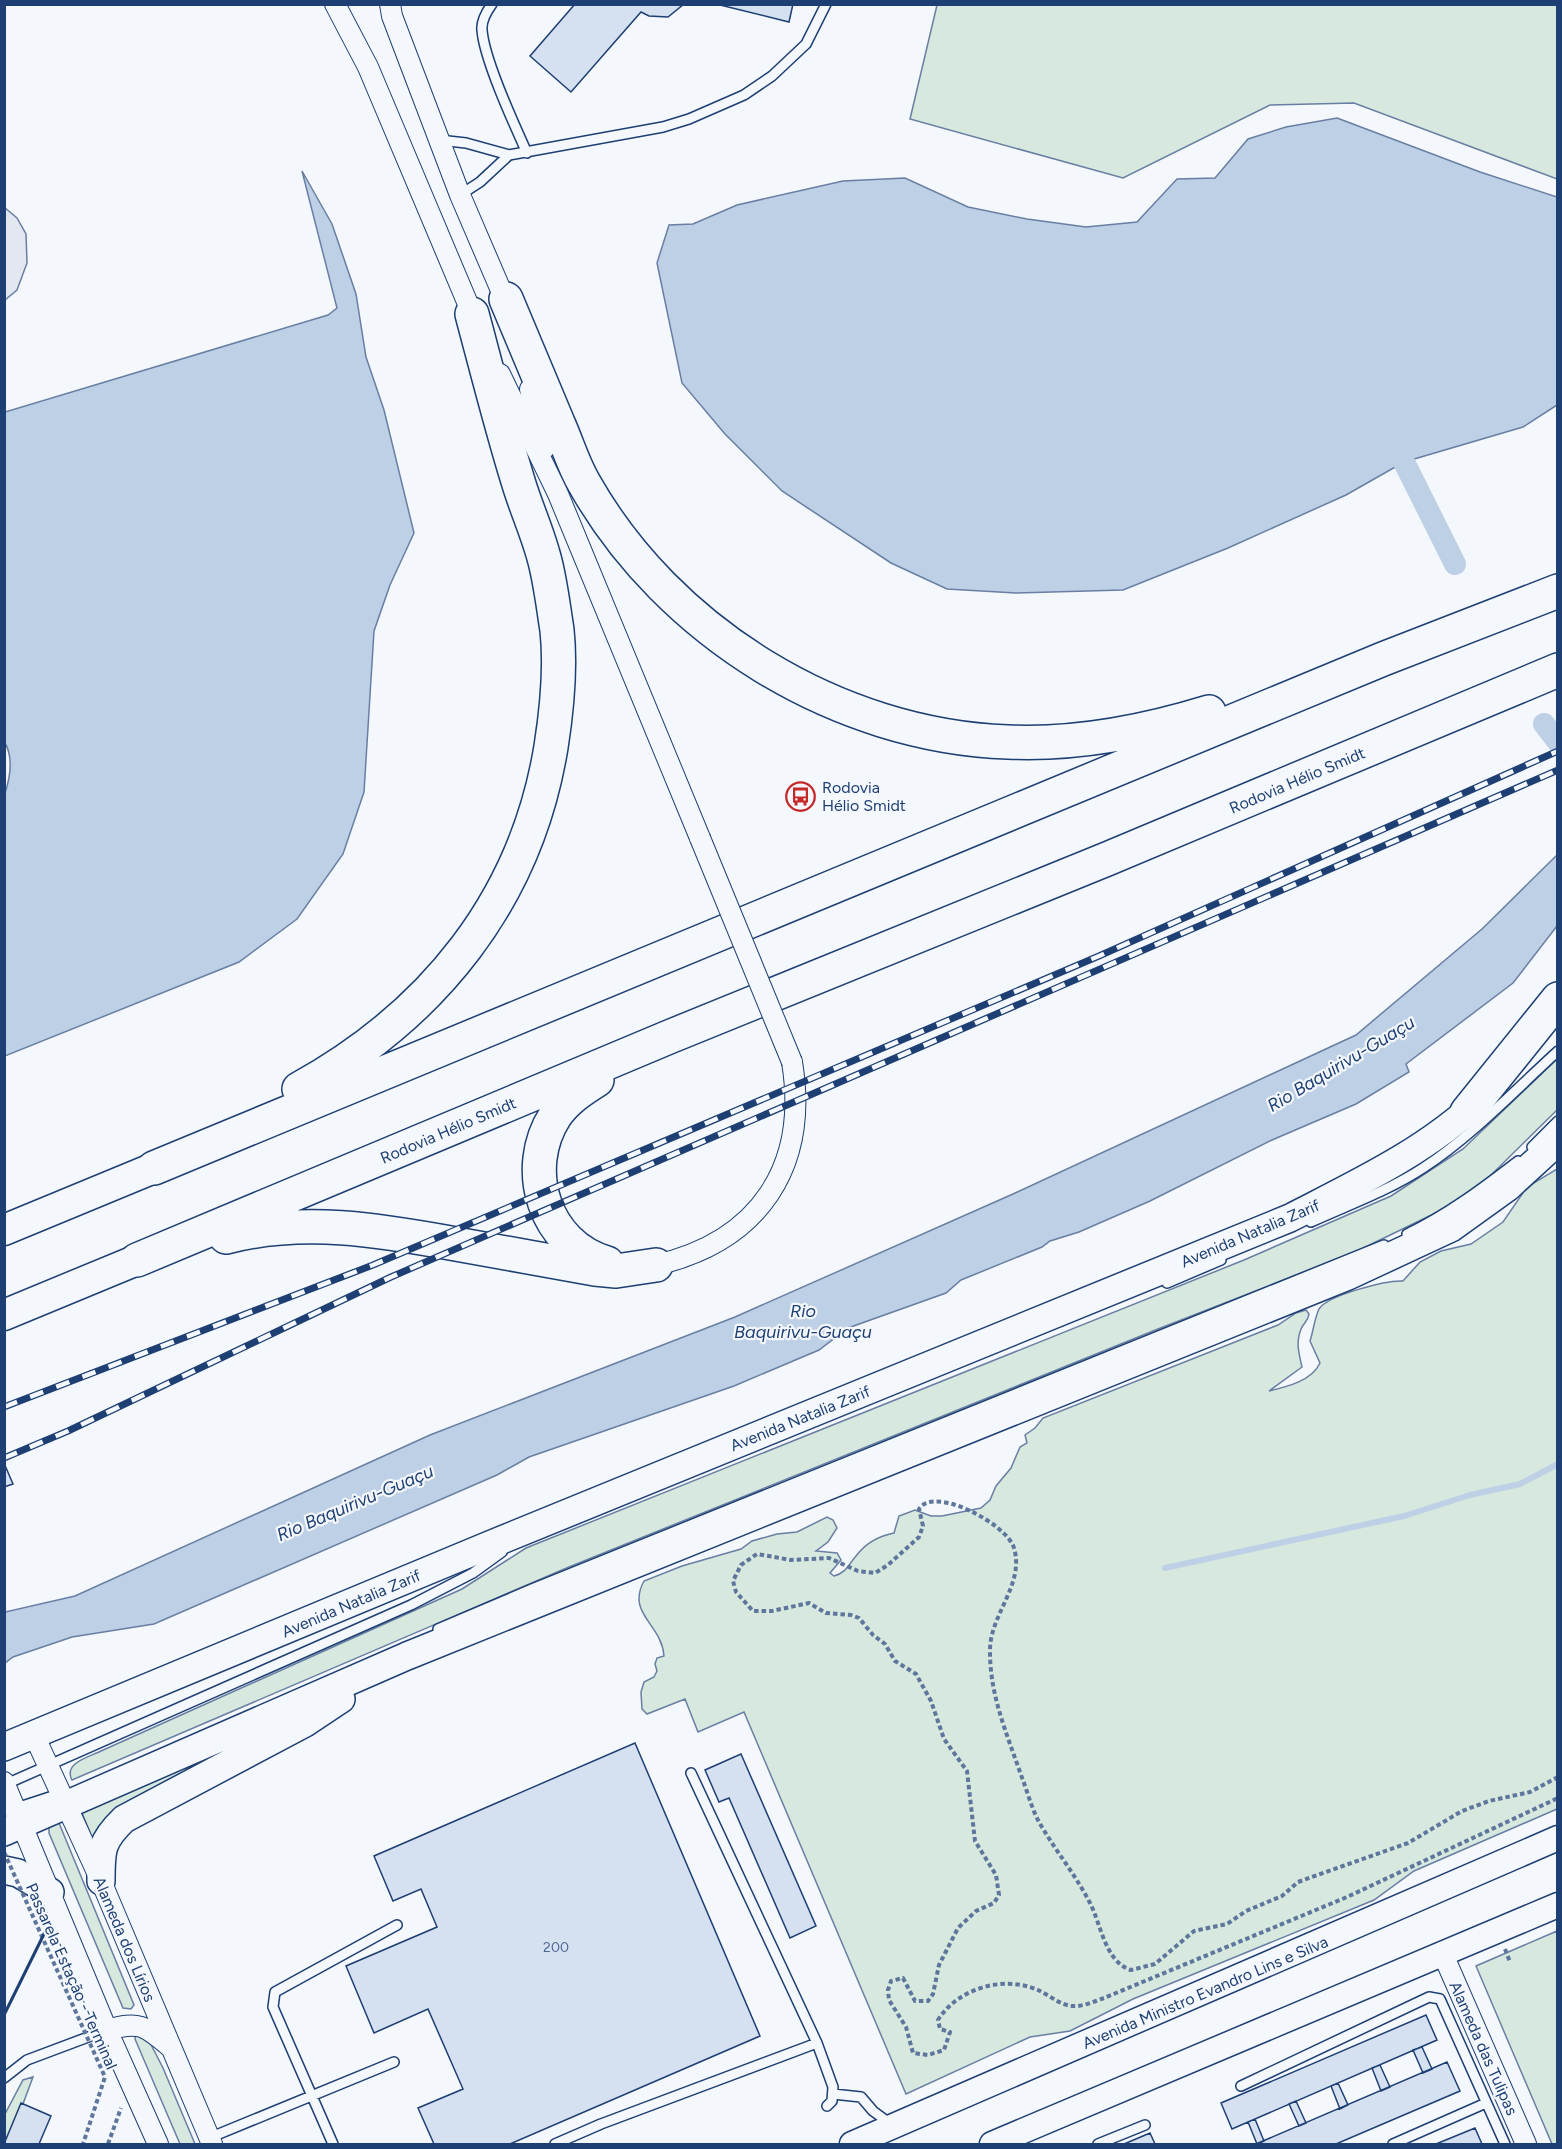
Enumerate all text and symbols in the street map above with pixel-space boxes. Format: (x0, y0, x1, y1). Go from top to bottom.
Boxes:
street label: Rodovia Hélio Smidt (1226, 743, 1368, 818)
place label: Rodovia Hélio Smidt (822, 778, 906, 815)
bus stop icon: Rodovia Hélio Smidt (785, 780, 817, 812)
water label: Rio Baquirivu-Guaçu (1263, 1011, 1419, 1117)
street label: Rodovia Hélio Smidt (377, 1093, 519, 1168)
street label: Avenida Natalia Zarif (1178, 1196, 1323, 1271)
water label: Rio Baquirivu-Guaçu (734, 1300, 872, 1343)
street label: Avenida Natalia Zarif (727, 1382, 873, 1455)
water label: Rio Baquirivu-Guaçu (273, 1460, 437, 1546)
street label: Avenida Natalia Zarif (279, 1566, 424, 1641)
street label: Alameda dos Lírios (90, 1874, 160, 2005)
street label: Passarela Estação - Terminal (22, 1880, 121, 2072)
street label: Avenida Ministro Evandro Lins e Silva (1080, 1932, 1331, 2053)
house number: 200 (543, 1939, 569, 1956)
street label: Alameda das Tulipas (1445, 1978, 1522, 2118)

